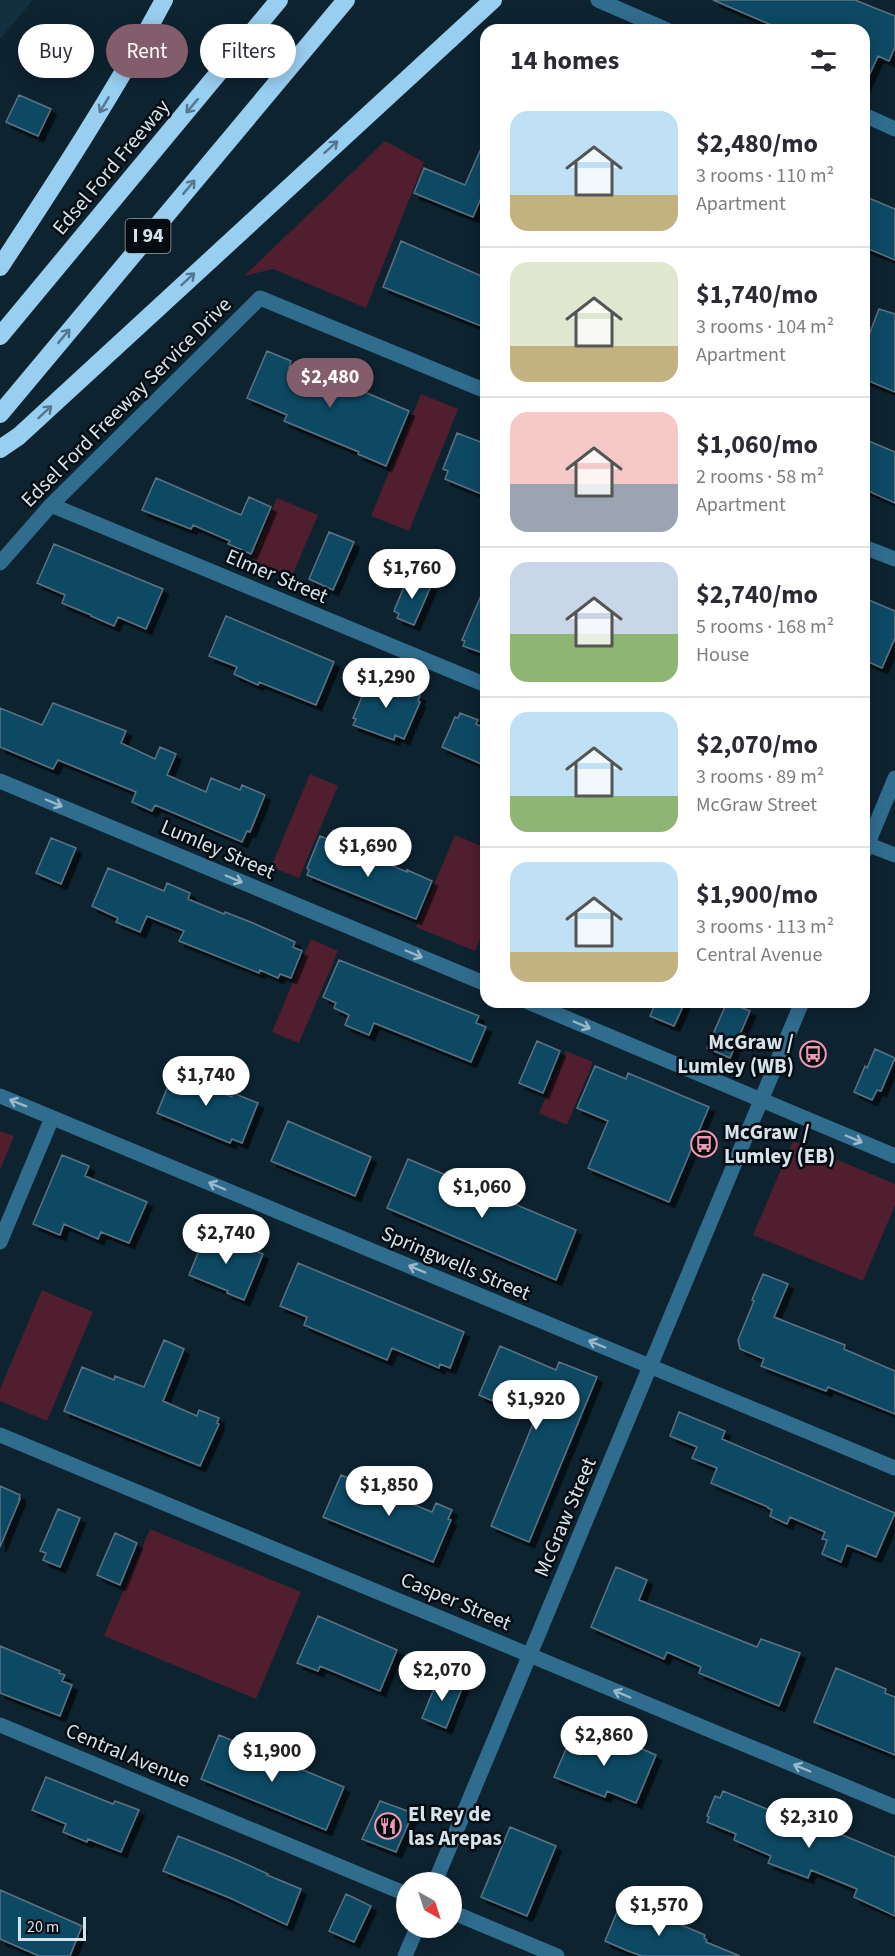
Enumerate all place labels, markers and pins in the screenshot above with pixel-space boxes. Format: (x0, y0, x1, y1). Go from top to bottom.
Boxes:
pin: $2,480 (281, 358, 379, 409)
pin: $1,760 (363, 549, 461, 600)
pin: $1,290 (337, 658, 435, 709)
pin: $1,690 (319, 827, 417, 878)
place label: McGraw / Lumley (WB) (677, 1027, 794, 1081)
bus stop icon: McGraw / Lumley (WB) (798, 1039, 828, 1069)
pin: $1,740 (157, 1056, 255, 1107)
place label: McGraw / Lumley (EB) (724, 1117, 835, 1171)
bus stop icon: McGraw / Lumley (EB) (689, 1129, 719, 1159)
pin: $1,060 (433, 1168, 531, 1219)
pin: $2,740 (177, 1214, 275, 1265)
pin: $1,920 (487, 1380, 585, 1431)
pin: $1,850 (340, 1466, 438, 1517)
pin: $2,070 (393, 1651, 491, 1702)
pin: $2,860 (555, 1716, 653, 1767)
pin: $1,900 (223, 1732, 321, 1783)
pin: $2,310 (760, 1798, 858, 1849)
place label: El Rey de las Arepas (408, 1799, 502, 1853)
restaurant icon: El Rey de las Arepas (373, 1811, 403, 1841)
pin: $1,570 (610, 1886, 708, 1937)

